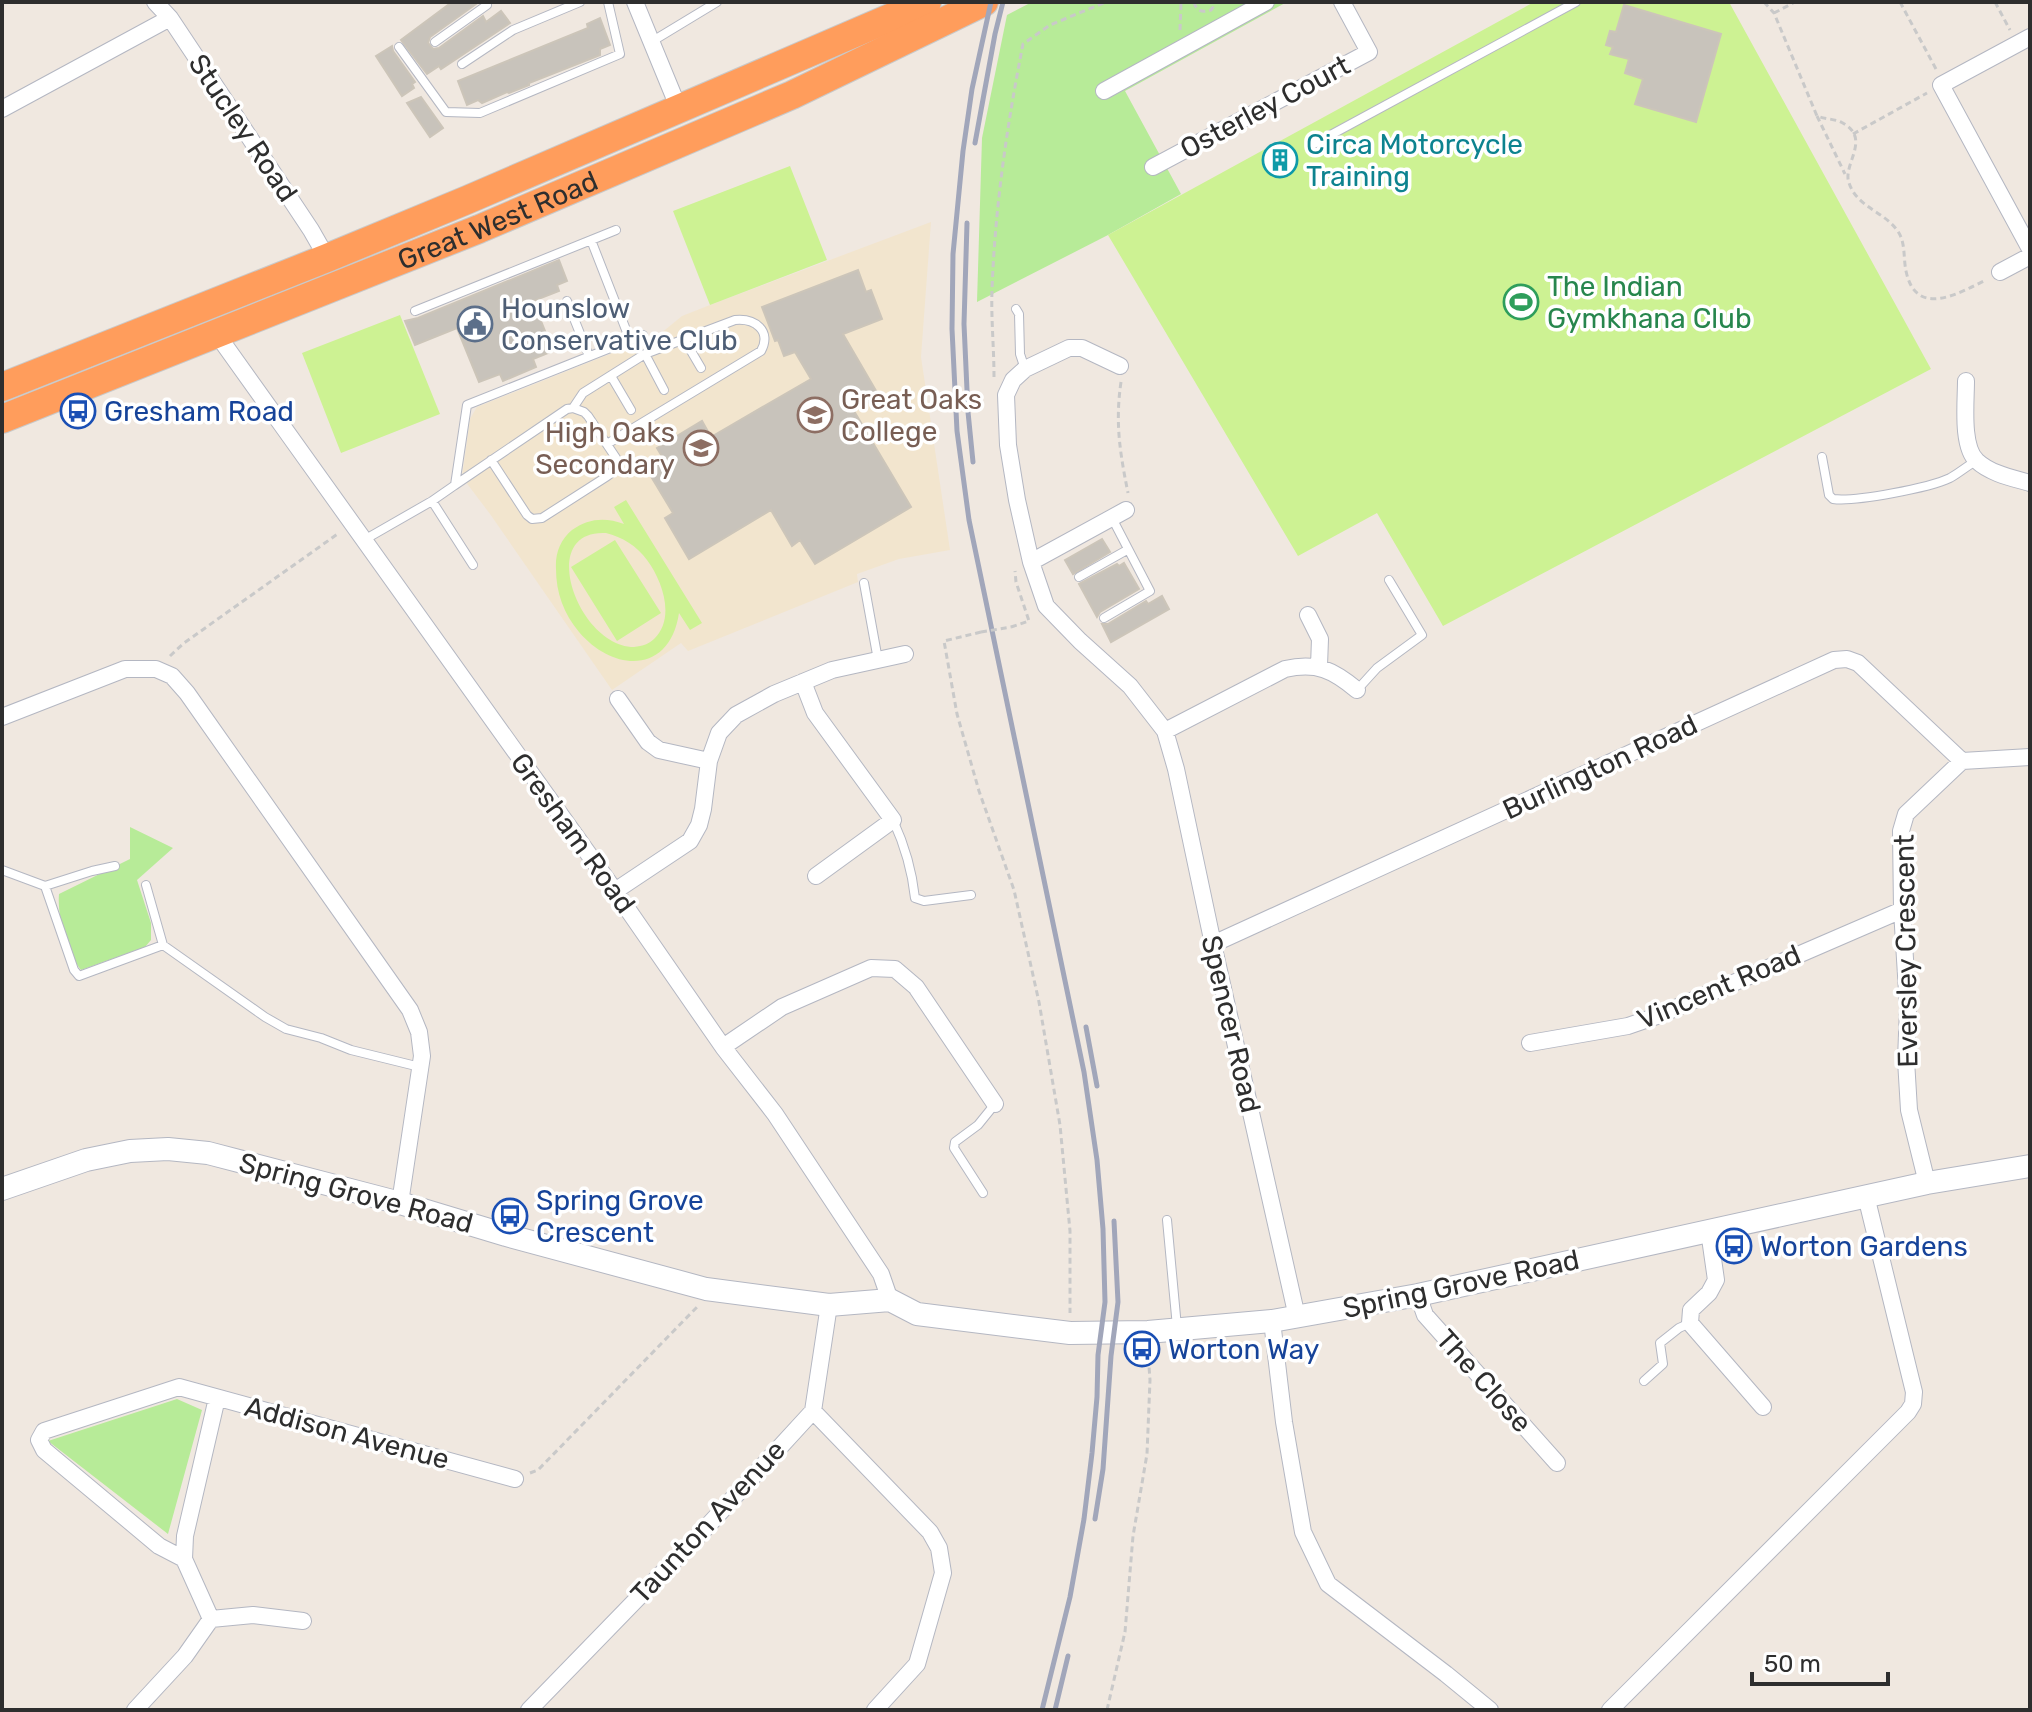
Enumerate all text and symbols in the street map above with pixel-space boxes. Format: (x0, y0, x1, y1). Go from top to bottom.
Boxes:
street label: Stucley Road (182, 48, 304, 208)
street label: Osterley Court (1175, 48, 1355, 166)
place label: Circa Motorcycle Training (1306, 128, 1523, 193)
building icon: Circa Motorcycle Training (1261, 141, 1299, 179)
street label: Great West Road (393, 164, 603, 276)
place label: The Indian Gymkhana Club (1547, 270, 1752, 335)
sports icon: The Indian Gymkhana Club (1502, 283, 1540, 321)
place label: Hounslow Conservative Club (501, 292, 738, 357)
public building icon: Hounslow Conservative Club (456, 305, 494, 343)
place label: Great Oaks College (841, 383, 982, 448)
bus stop icon: Gresham Road (59, 392, 97, 430)
place label: Gresham Road (104, 395, 294, 428)
school or university icon: Great Oaks College (796, 396, 834, 434)
place label: High Oaks Secondary (535, 416, 675, 481)
school or university icon: High Oaks Secondary (682, 429, 720, 467)
street label: Burlington Road (1498, 708, 1702, 826)
street label: Gresham Road (504, 746, 642, 920)
street label: Eversley Crescent (1887, 834, 1925, 1068)
street label: Spencer Road (1195, 932, 1267, 1116)
street label: Vincent Road (1632, 938, 1806, 1036)
street label: Spring Grove Road (235, 1146, 477, 1240)
place label: Spring Grove Crescent (536, 1184, 704, 1249)
bus stop icon: Spring Grove Crescent (491, 1197, 529, 1235)
bus stop icon: Worton Gardens (1715, 1227, 1753, 1265)
place label: Worton Gardens (1760, 1230, 1968, 1263)
street label: Spring Grove Road (1340, 1243, 1582, 1325)
street label: The Close (1429, 1323, 1539, 1439)
bus stop icon: Worton Way (1123, 1330, 1161, 1368)
place label: Worton Way (1168, 1333, 1319, 1366)
street label: Addison Avenue (241, 1390, 453, 1476)
street label: Taunton Avenue (624, 1434, 792, 1610)
scale bar (1752, 1636, 1888, 1686)
text: 50 m (1764, 1650, 1821, 1678)

